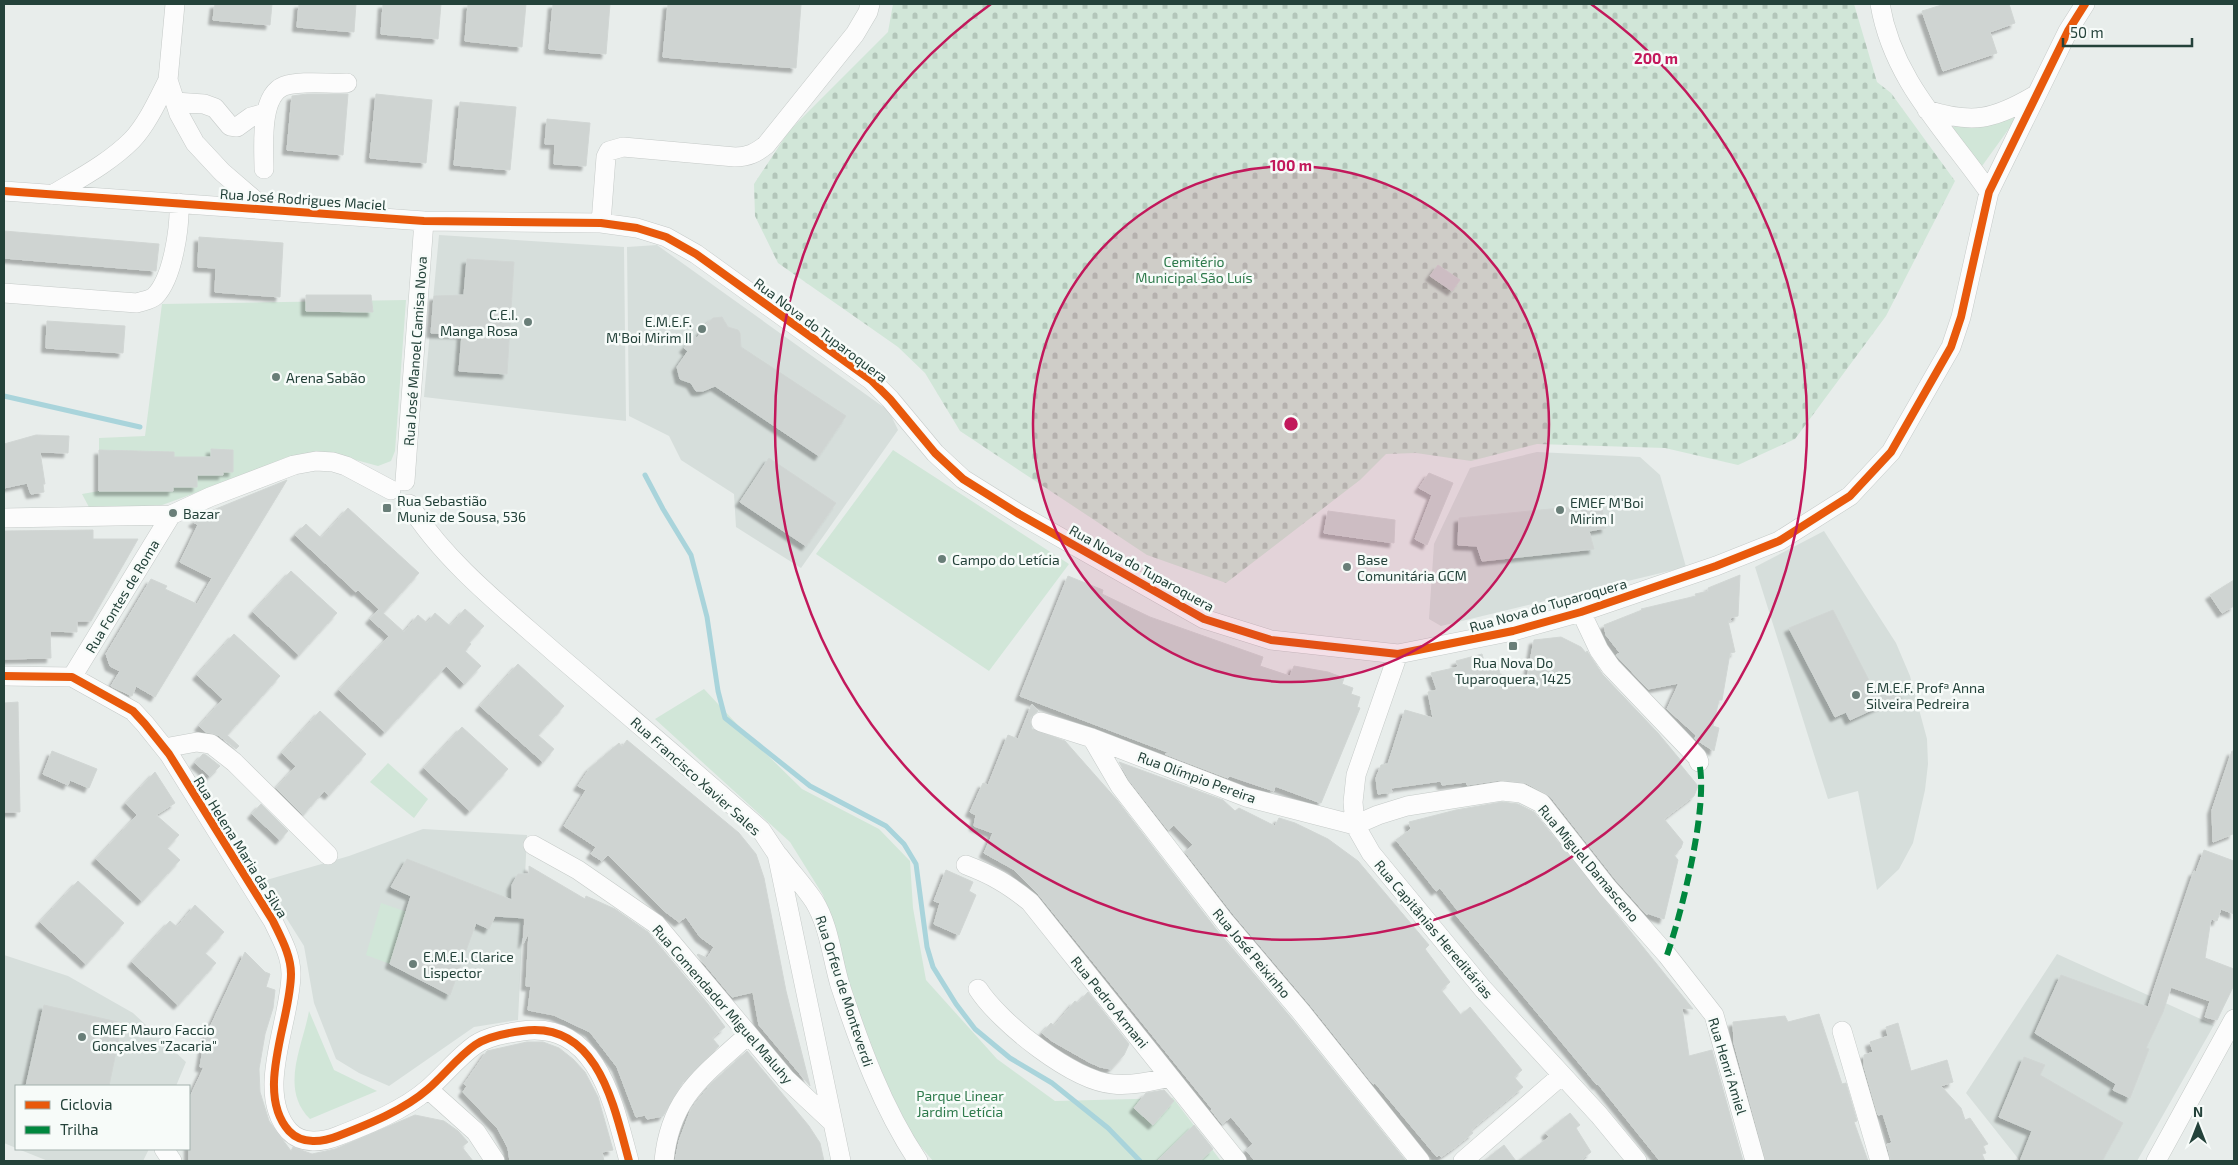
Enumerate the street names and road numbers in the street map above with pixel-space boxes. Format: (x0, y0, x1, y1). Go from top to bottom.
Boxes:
street label: Rua José Rodrigues Maciel (219, 185, 388, 213)
street label: Rua José Manoel Camisa Nova (400, 256, 430, 446)
street label: Rua Nova do Tuparoquera (751, 274, 891, 386)
street label: Rua Nova do Tuparoquera (1067, 521, 1217, 615)
street label: Rua Fontes de Roma (81, 536, 163, 656)
street label: Rua Nova do Tuparoquera (1467, 574, 1629, 636)
street label: Rua Francisco Xavier Sales (628, 713, 764, 839)
street label: Rua Olímpio Pereira (1135, 748, 1259, 806)
street label: Rua Helena Maria da Silva (190, 773, 292, 921)
street label: Rua Miguel Damasceno (1535, 801, 1643, 925)
street label: Rua Capitânias Hereditárias (1371, 856, 1497, 1002)
street label: Rua José Peixinho (1210, 905, 1294, 1001)
street label: Rua Orfeu de Monteverdi (813, 913, 877, 1069)
street label: Rua Comendador Miguel Maluhy (649, 921, 797, 1087)
street label: Rua Pedro Armani (1068, 953, 1152, 1051)
street label: Rua Henri Amiel (1705, 1015, 1751, 1117)

